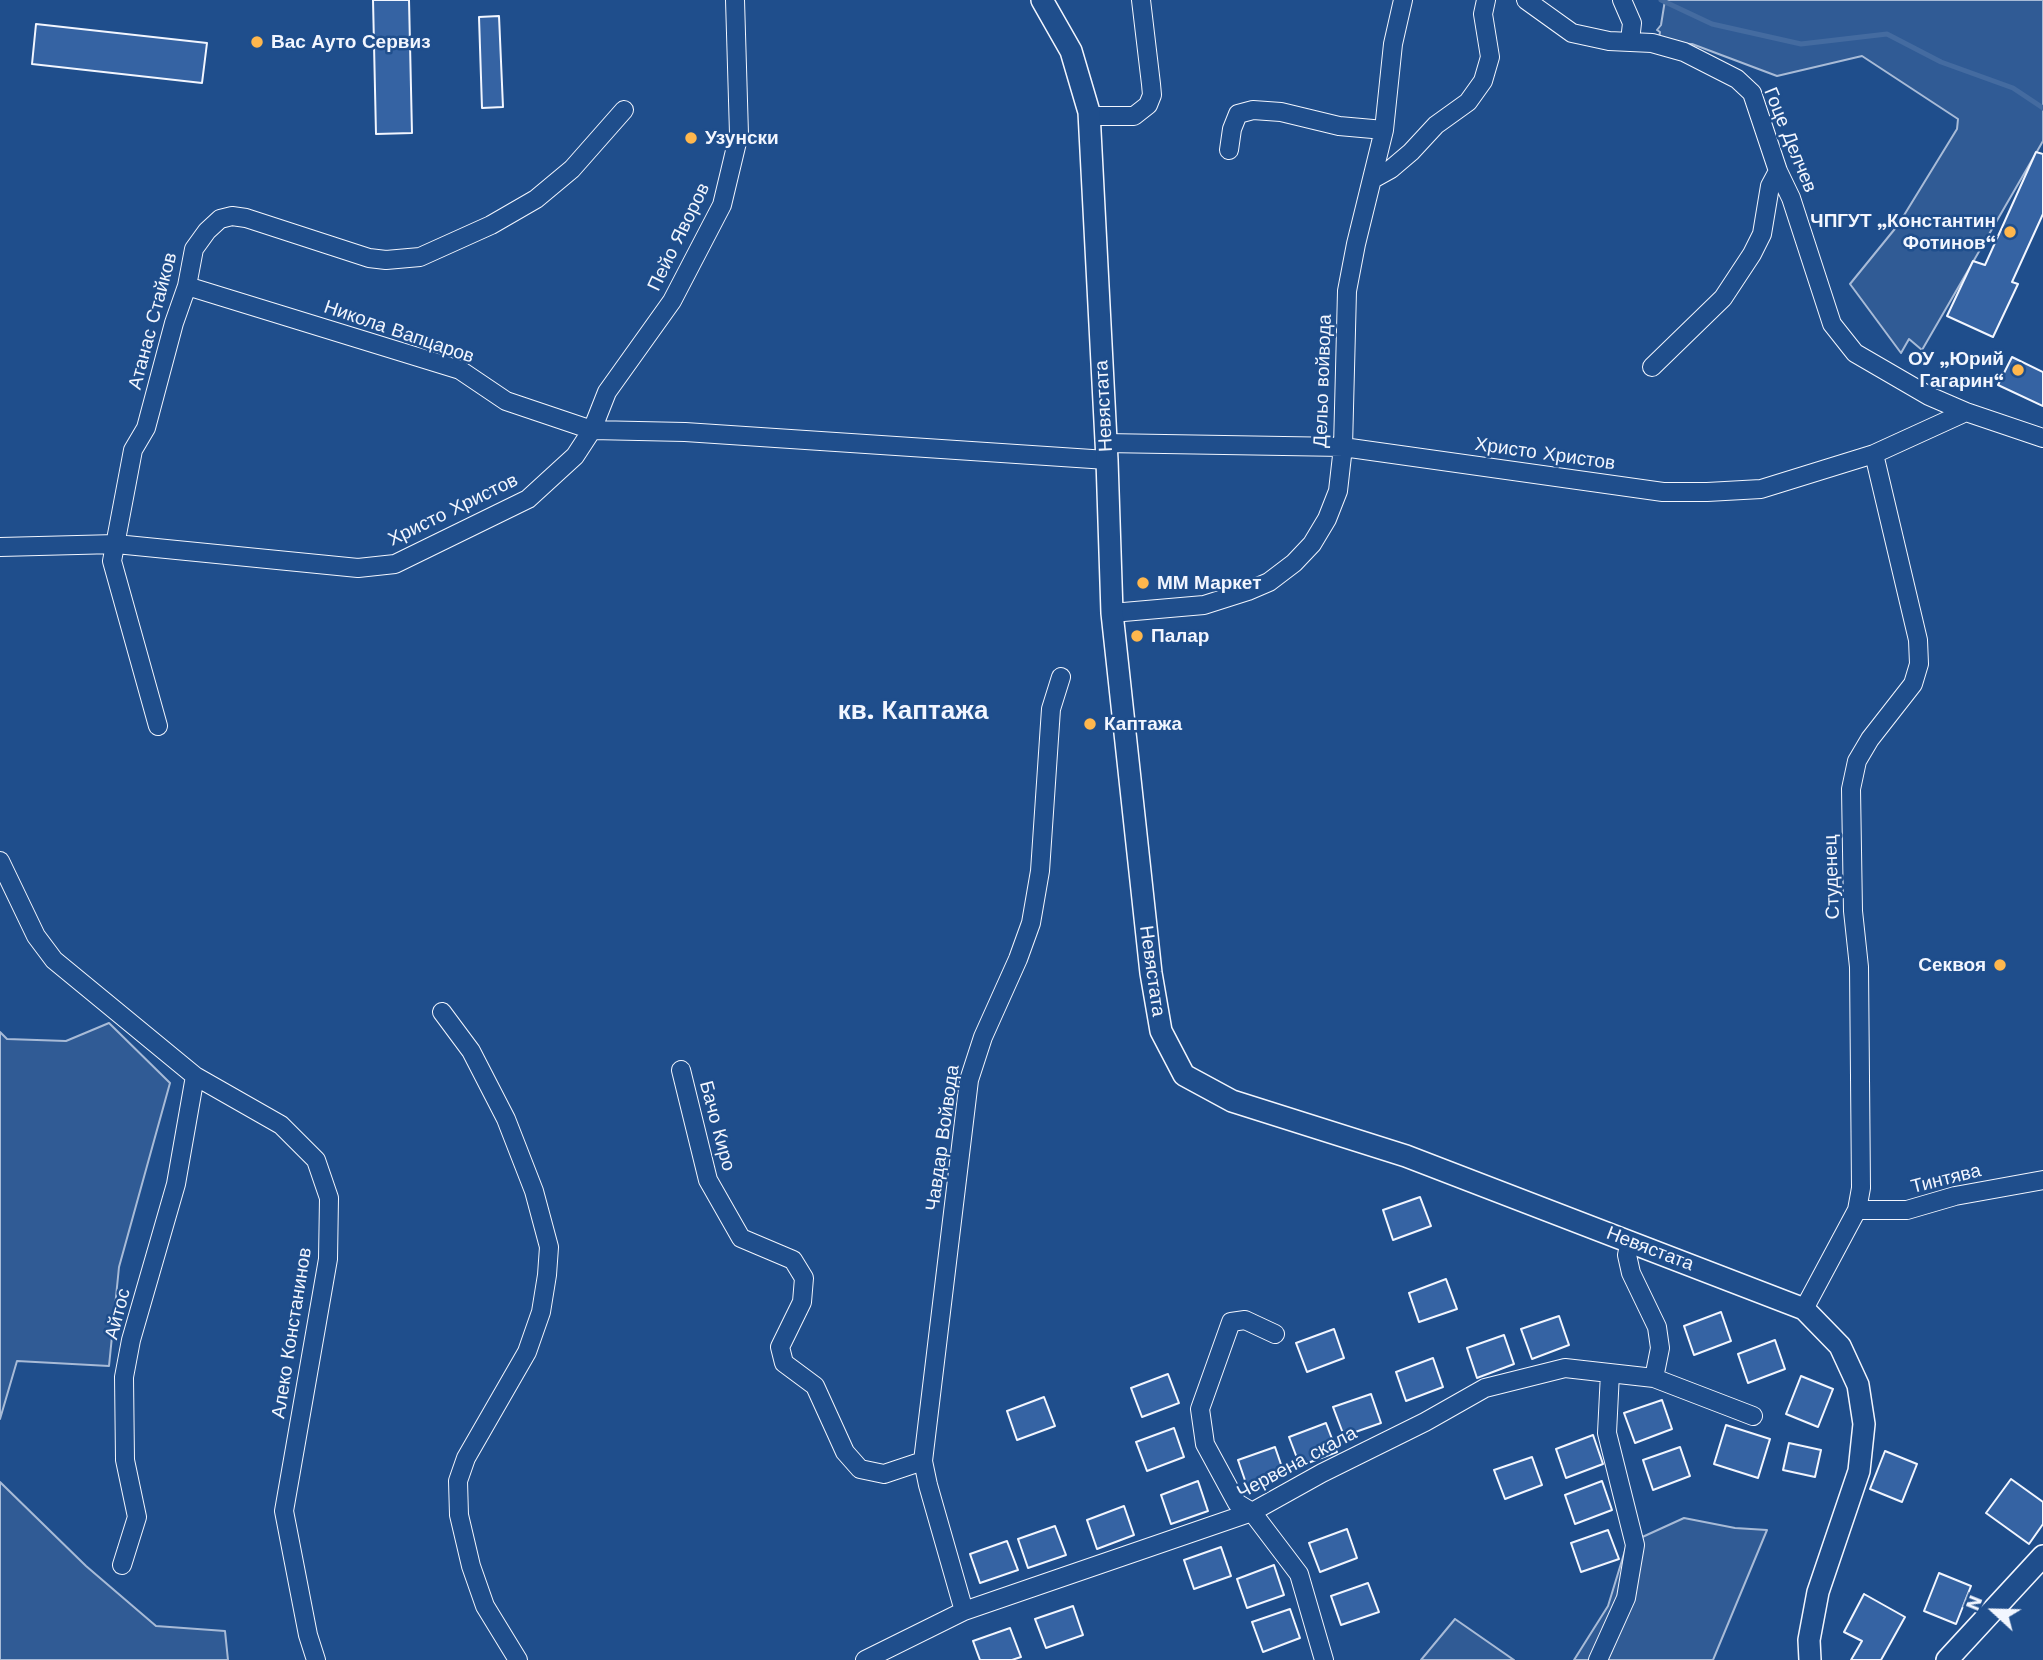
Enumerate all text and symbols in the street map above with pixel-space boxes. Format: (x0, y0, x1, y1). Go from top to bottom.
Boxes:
place label: Вас Ауто Сервиз (271, 31, 431, 53)
marker: Вас Ауто Сервиз (249, 34, 265, 50)
street label: Гоце Делчев (1759, 84, 1821, 196)
place label: Узунски (705, 127, 779, 149)
marker: Узунски (683, 130, 699, 146)
street label: Пейо Яворов (643, 179, 715, 295)
place label: ЧПГУТ „Константин Фотинов“ (1810, 210, 1996, 254)
marker: ЧПГУТ „Константин Фотинов“ (2002, 224, 2018, 240)
street label: Атанас Стайков (124, 250, 182, 392)
street label: Никола Вапцаров (321, 296, 477, 368)
street label: Дельо войвода (1309, 314, 1337, 448)
place label: ОУ „Юрий Гагарин“ (1908, 348, 2004, 392)
street label: Невястата (1090, 360, 1118, 452)
marker: ОУ „Юрий Гагарин“ (2010, 362, 2026, 378)
street label: Христо Христов (1473, 433, 1617, 475)
street label: Христо Христов (384, 469, 522, 551)
place label: ММ Маркет (1157, 572, 1261, 594)
marker: ММ Маркет (1135, 575, 1151, 591)
place label: Палар (1151, 625, 1209, 647)
marker: Палар (1129, 628, 1145, 644)
district label: кв. Каптажа (838, 695, 988, 727)
place label: Каптажа (1104, 713, 1182, 735)
marker: Каптажа (1082, 716, 1098, 732)
street label: Студенец (1819, 834, 1845, 920)
street label: Невястата (1134, 924, 1170, 1018)
place label: Секвоя (1918, 954, 1986, 976)
marker: Секвоя (1992, 957, 2008, 973)
street label: Чавдар Войвода (921, 1063, 965, 1213)
street label: Бачо Киро (694, 1078, 740, 1174)
street label: Тинтява (1909, 1159, 1983, 1199)
street label: Невястата (1603, 1222, 1697, 1276)
street label: Алеко Констанинов (267, 1246, 317, 1420)
street label: Айтос (100, 1286, 136, 1342)
street label: Червена скала (1233, 1422, 1361, 1504)
north arrow (1959, 1576, 2029, 1646)
text: N (1961, 1592, 1987, 1614)

